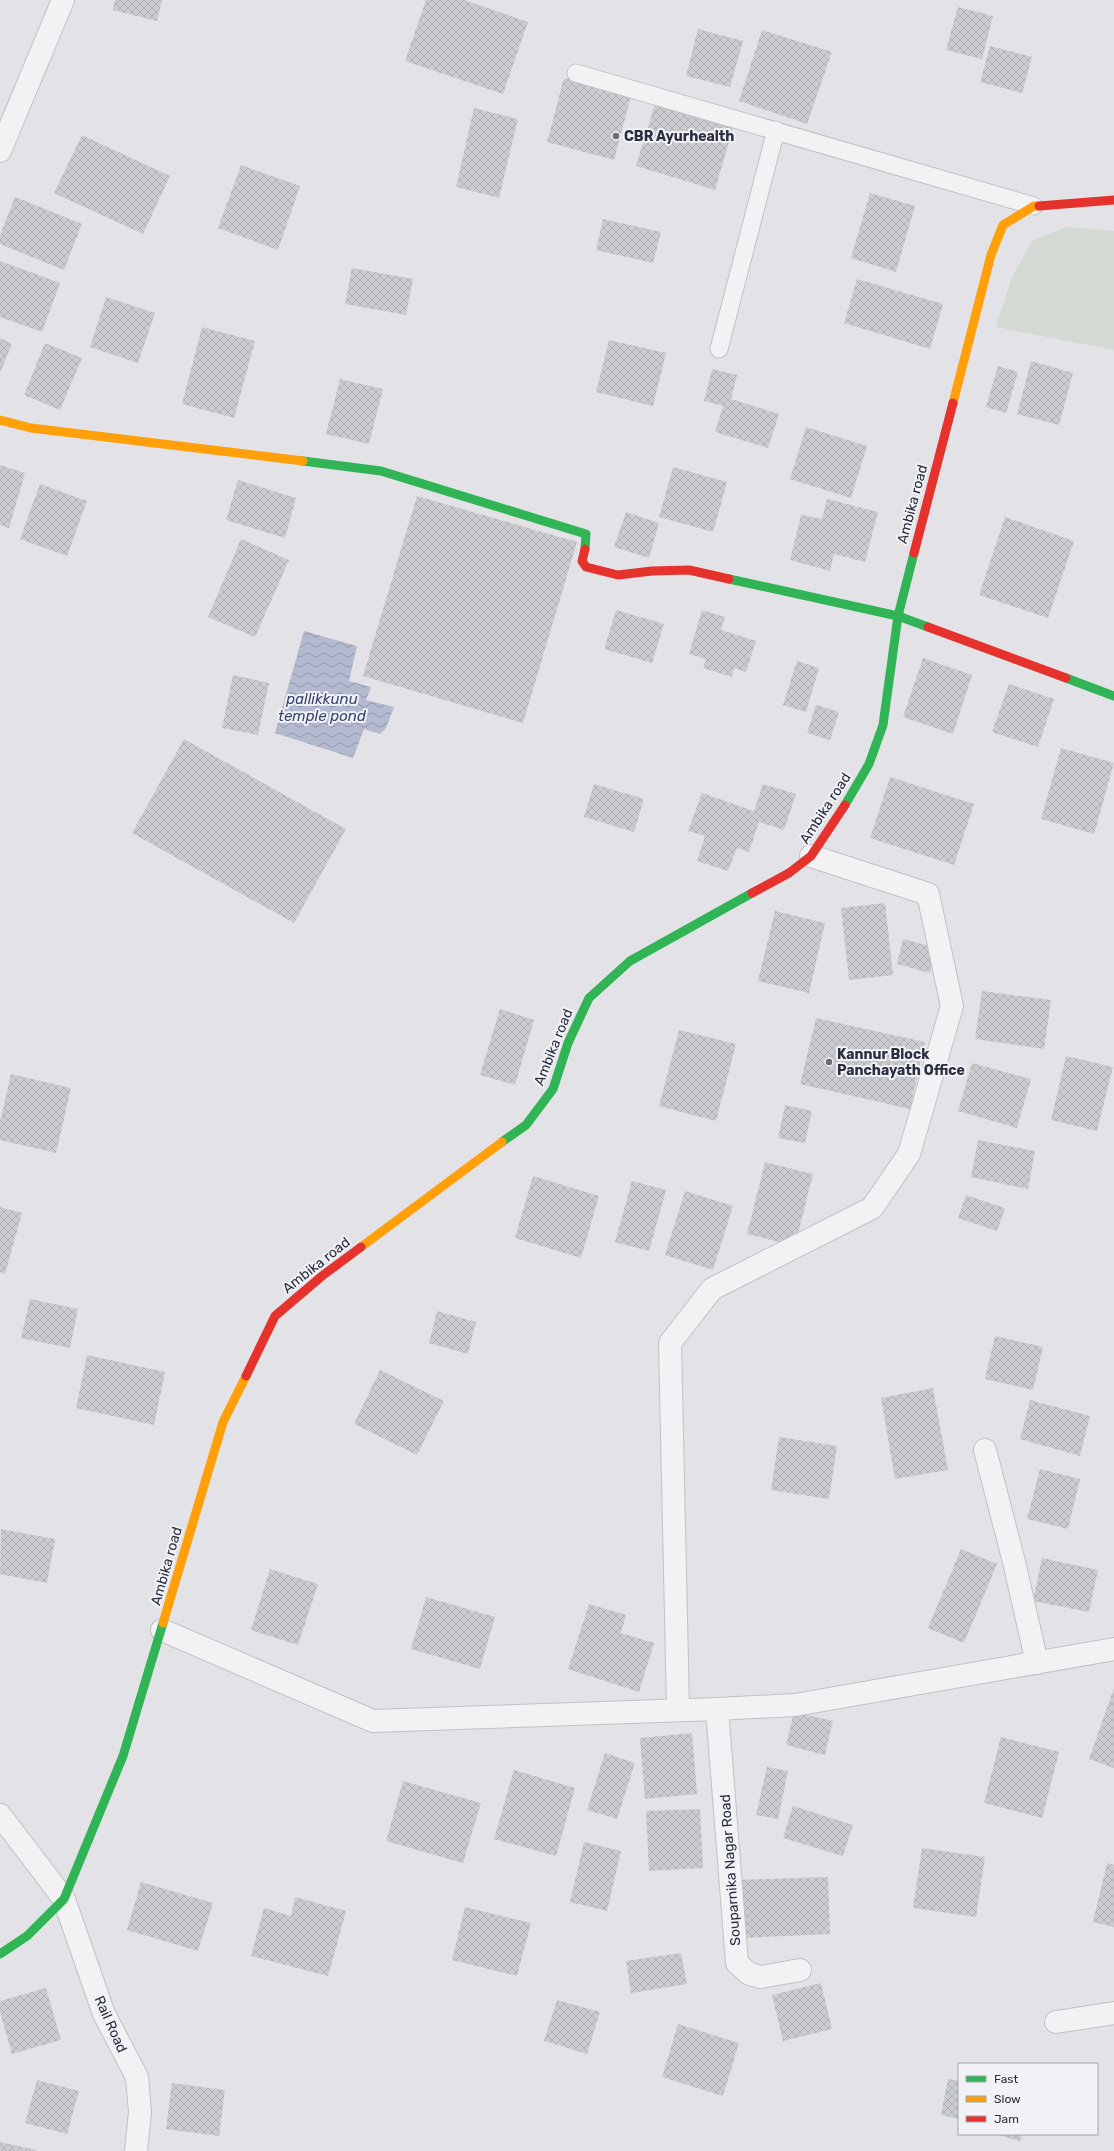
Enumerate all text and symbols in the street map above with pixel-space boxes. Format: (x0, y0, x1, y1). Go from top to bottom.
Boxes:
place label: CBR Ayurhealth (624, 128, 734, 145)
marker: CBR Ayurhealth (611, 131, 621, 141)
street label: Ambika road (894, 463, 931, 545)
water label: pallikkunu temple pond (278, 690, 367, 725)
street label: Ambika road (796, 770, 855, 847)
street label: Ambika road (530, 1006, 577, 1088)
place label: Kannur Block Panchayath Office (837, 1046, 965, 1079)
marker: Kannur Block Panchayath Office (824, 1057, 834, 1067)
street label: Ambika road (279, 1234, 353, 1297)
street label: Ambika road (147, 1525, 186, 1607)
street label: Souparnika Nagar Road (717, 1794, 744, 1946)
street label: Rail Road (91, 1993, 131, 2055)
legend (958, 2063, 1098, 2135)
text: Fast (994, 2072, 1018, 2086)
text: Slow (994, 2092, 1021, 2106)
text: Jam (994, 2112, 1019, 2126)

